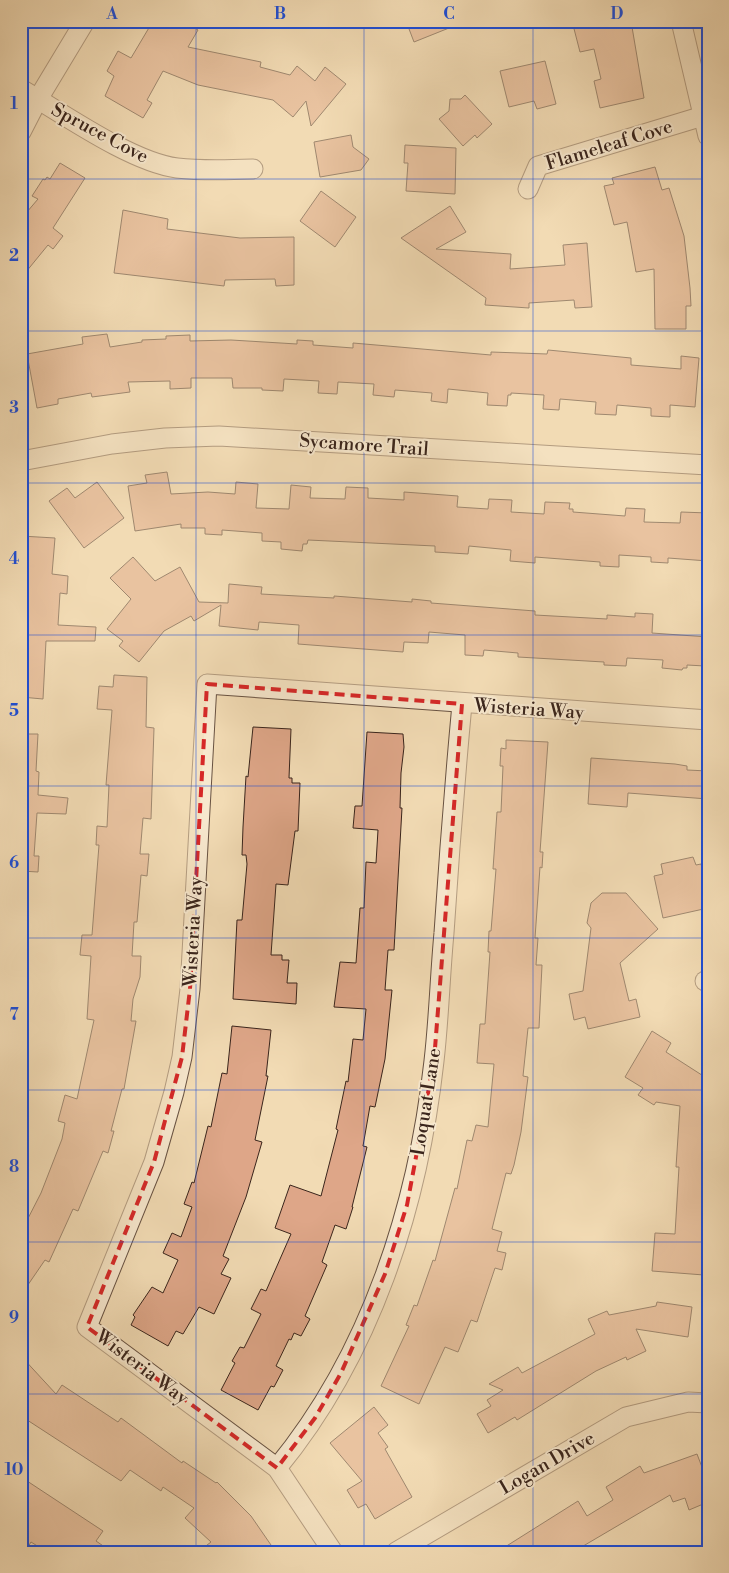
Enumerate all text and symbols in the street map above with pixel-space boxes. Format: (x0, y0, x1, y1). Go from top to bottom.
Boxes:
text: A (105, 4, 118, 24)
text: B (274, 4, 286, 24)
text: C (443, 4, 455, 24)
text: D (611, 4, 624, 24)
text: 1 (10, 94, 18, 114)
street label: Spruce Cove (47, 97, 153, 169)
street label: Flameleaf Cove (543, 114, 675, 176)
text: 2 (9, 246, 19, 266)
text: 3 (9, 398, 19, 418)
street label: Sycamore Trail (298, 429, 430, 462)
text: 4 (9, 549, 20, 569)
street label: Wisteria Way (472, 693, 586, 725)
text: 5 (9, 701, 19, 721)
text: 6 (9, 853, 19, 873)
street label: Wisteria Way (178, 875, 208, 989)
text: 7 (9, 1005, 19, 1025)
street label: Loquat Lane (406, 1046, 446, 1158)
text: 8 (9, 1157, 19, 1177)
text: 9 (9, 1308, 19, 1328)
street label: Wisteria Way (90, 1324, 194, 1410)
street label: Logan Drive (495, 1426, 599, 1500)
text: 10 (5, 1460, 23, 1480)

